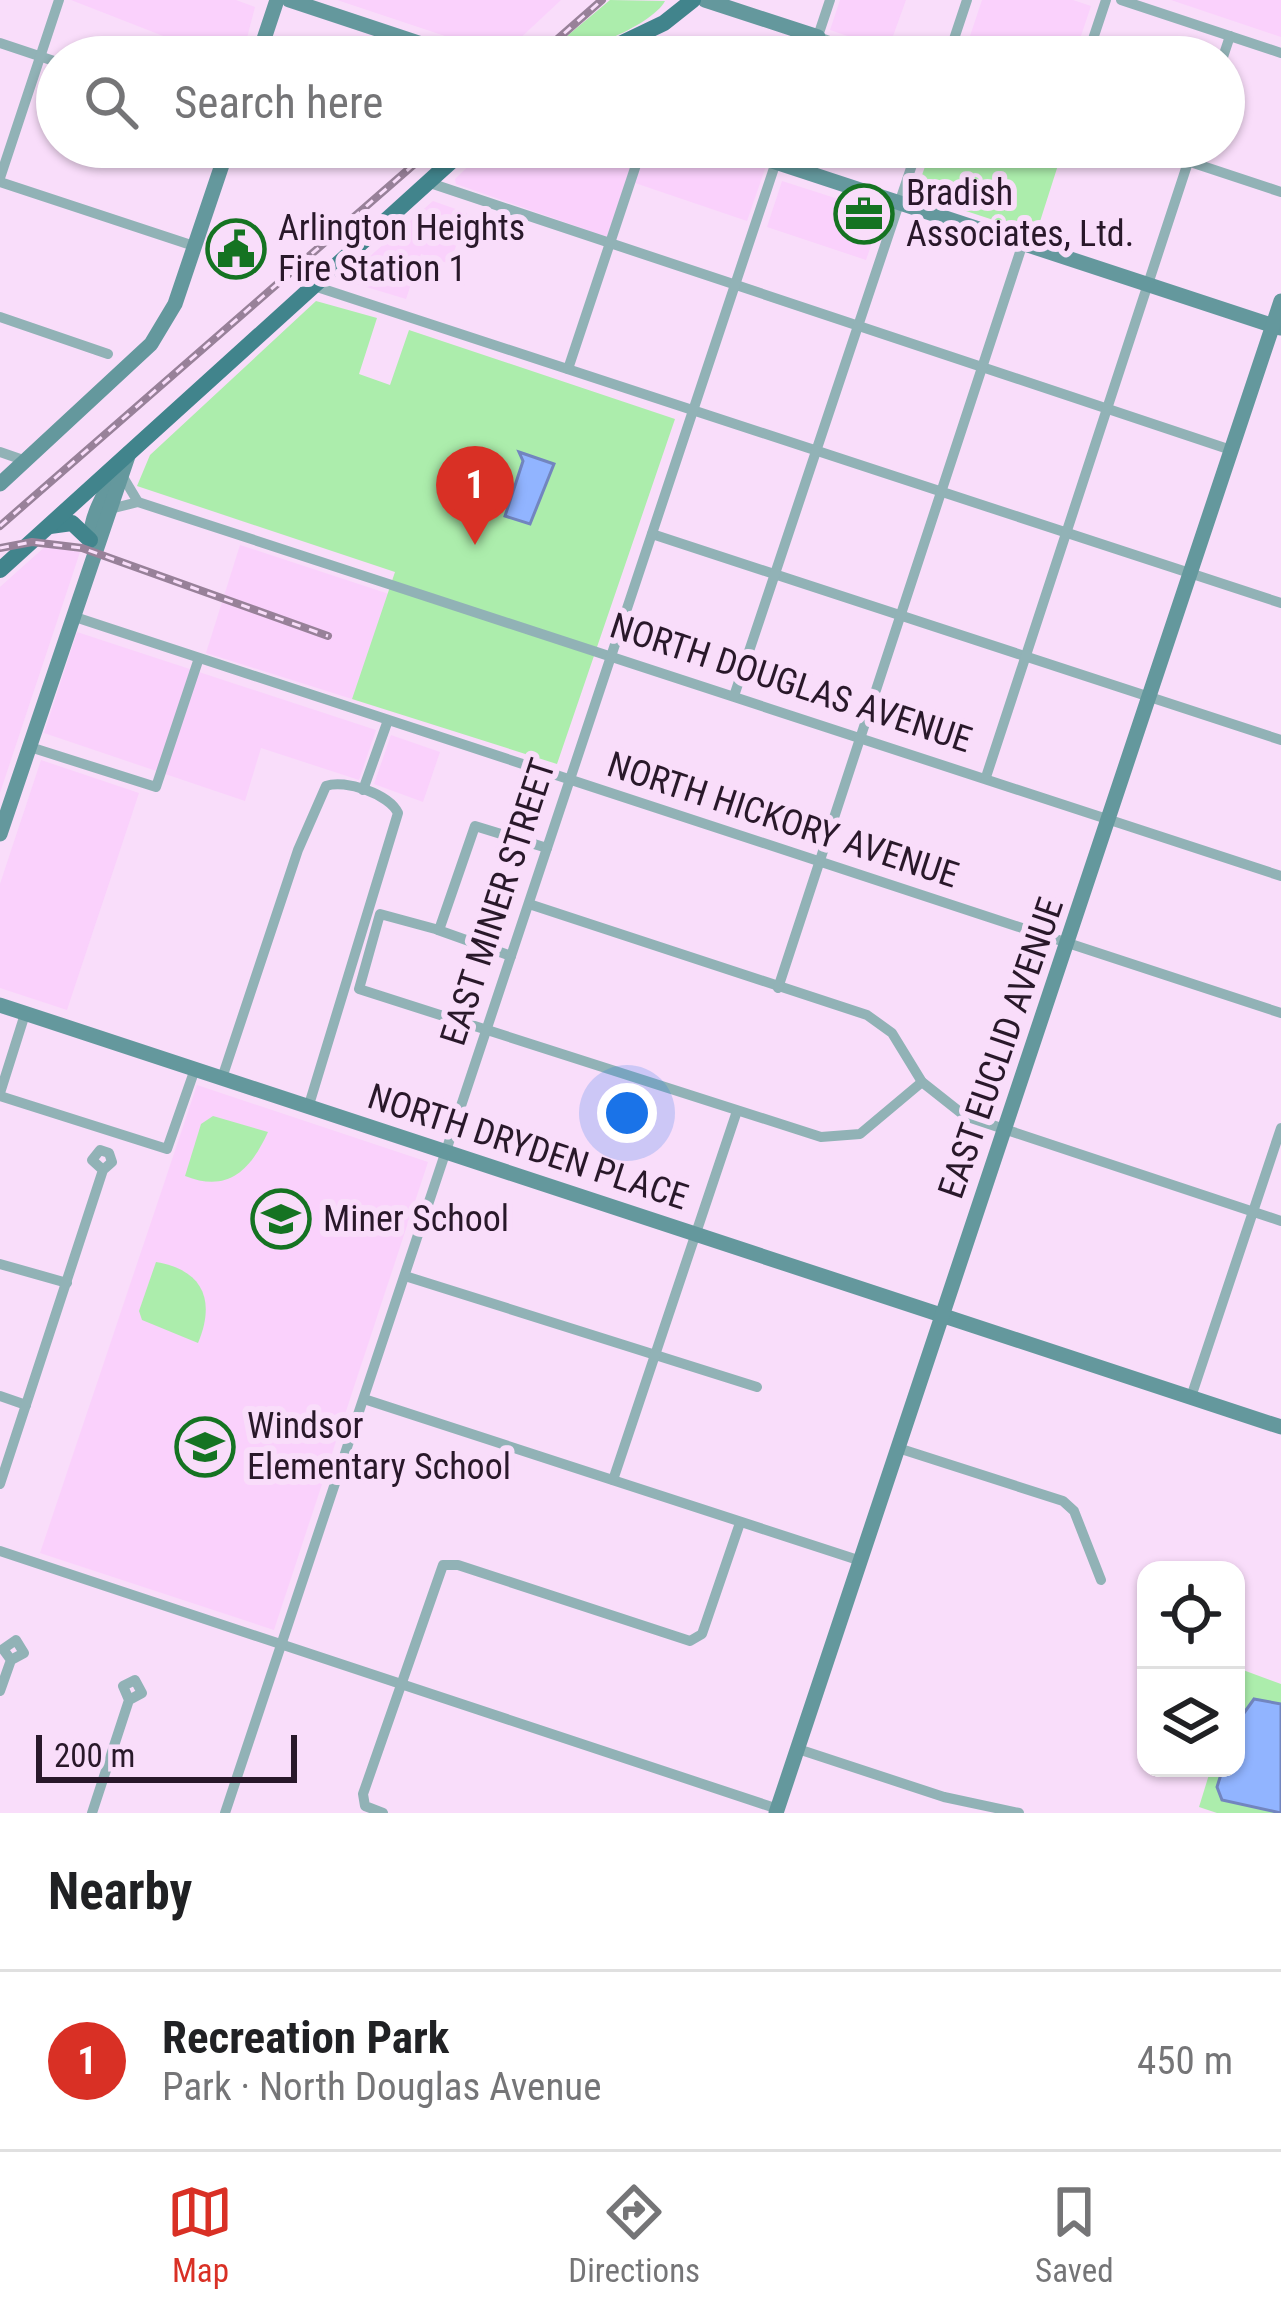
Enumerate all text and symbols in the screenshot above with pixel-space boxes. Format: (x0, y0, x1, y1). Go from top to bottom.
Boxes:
search box (36, 36, 1245, 168)
icon: search (78, 69, 144, 135)
text: Search here (174, 76, 383, 129)
place label: Bradish Associates, Ltd. (906, 172, 1134, 255)
office icon: Bradish Associates, Ltd. (833, 183, 895, 245)
place label: Arlington Heights Fire Station 1 (278, 207, 525, 290)
public building icon: Arlington Heights Fire Station 1 (205, 218, 267, 280)
pin: 1 (436, 446, 514, 545)
street label: NORTH DOUGLAS AVENUE (605, 605, 977, 761)
street label: NORTH HICKORY AVENUE (602, 743, 964, 897)
street label: EAST MINER STREET (432, 753, 564, 1051)
street label: EAST EUCLID AVENUE (930, 892, 1072, 1204)
street label: NORTH DRYDEN PLACE (363, 1075, 693, 1219)
your location (597, 1083, 657, 1143)
school or university icon: Miner School (250, 1188, 312, 1250)
place label: Miner School (323, 1198, 509, 1240)
place label: Windsor Elementary School (247, 1405, 511, 1488)
school or university icon: Windsor Elementary School (174, 1416, 236, 1478)
map controls (1137, 1561, 1245, 1777)
button: locate (1137, 1561, 1245, 1669)
button: layers (1137, 1669, 1245, 1777)
scale bar (36, 1729, 297, 1782)
text: 200 m (54, 1736, 135, 1775)
text: Nearby (48, 1862, 192, 1921)
text: Recreation Park (162, 2011, 449, 2064)
text: 1 (77, 2038, 97, 2084)
text: 450 m (1137, 2038, 1233, 2084)
text: Park · North Douglas Avenue (162, 2064, 601, 2110)
tab: Map (167, 2179, 233, 2290)
tab: Directions (568, 2179, 700, 2290)
tab: Saved (1035, 2179, 1114, 2290)

